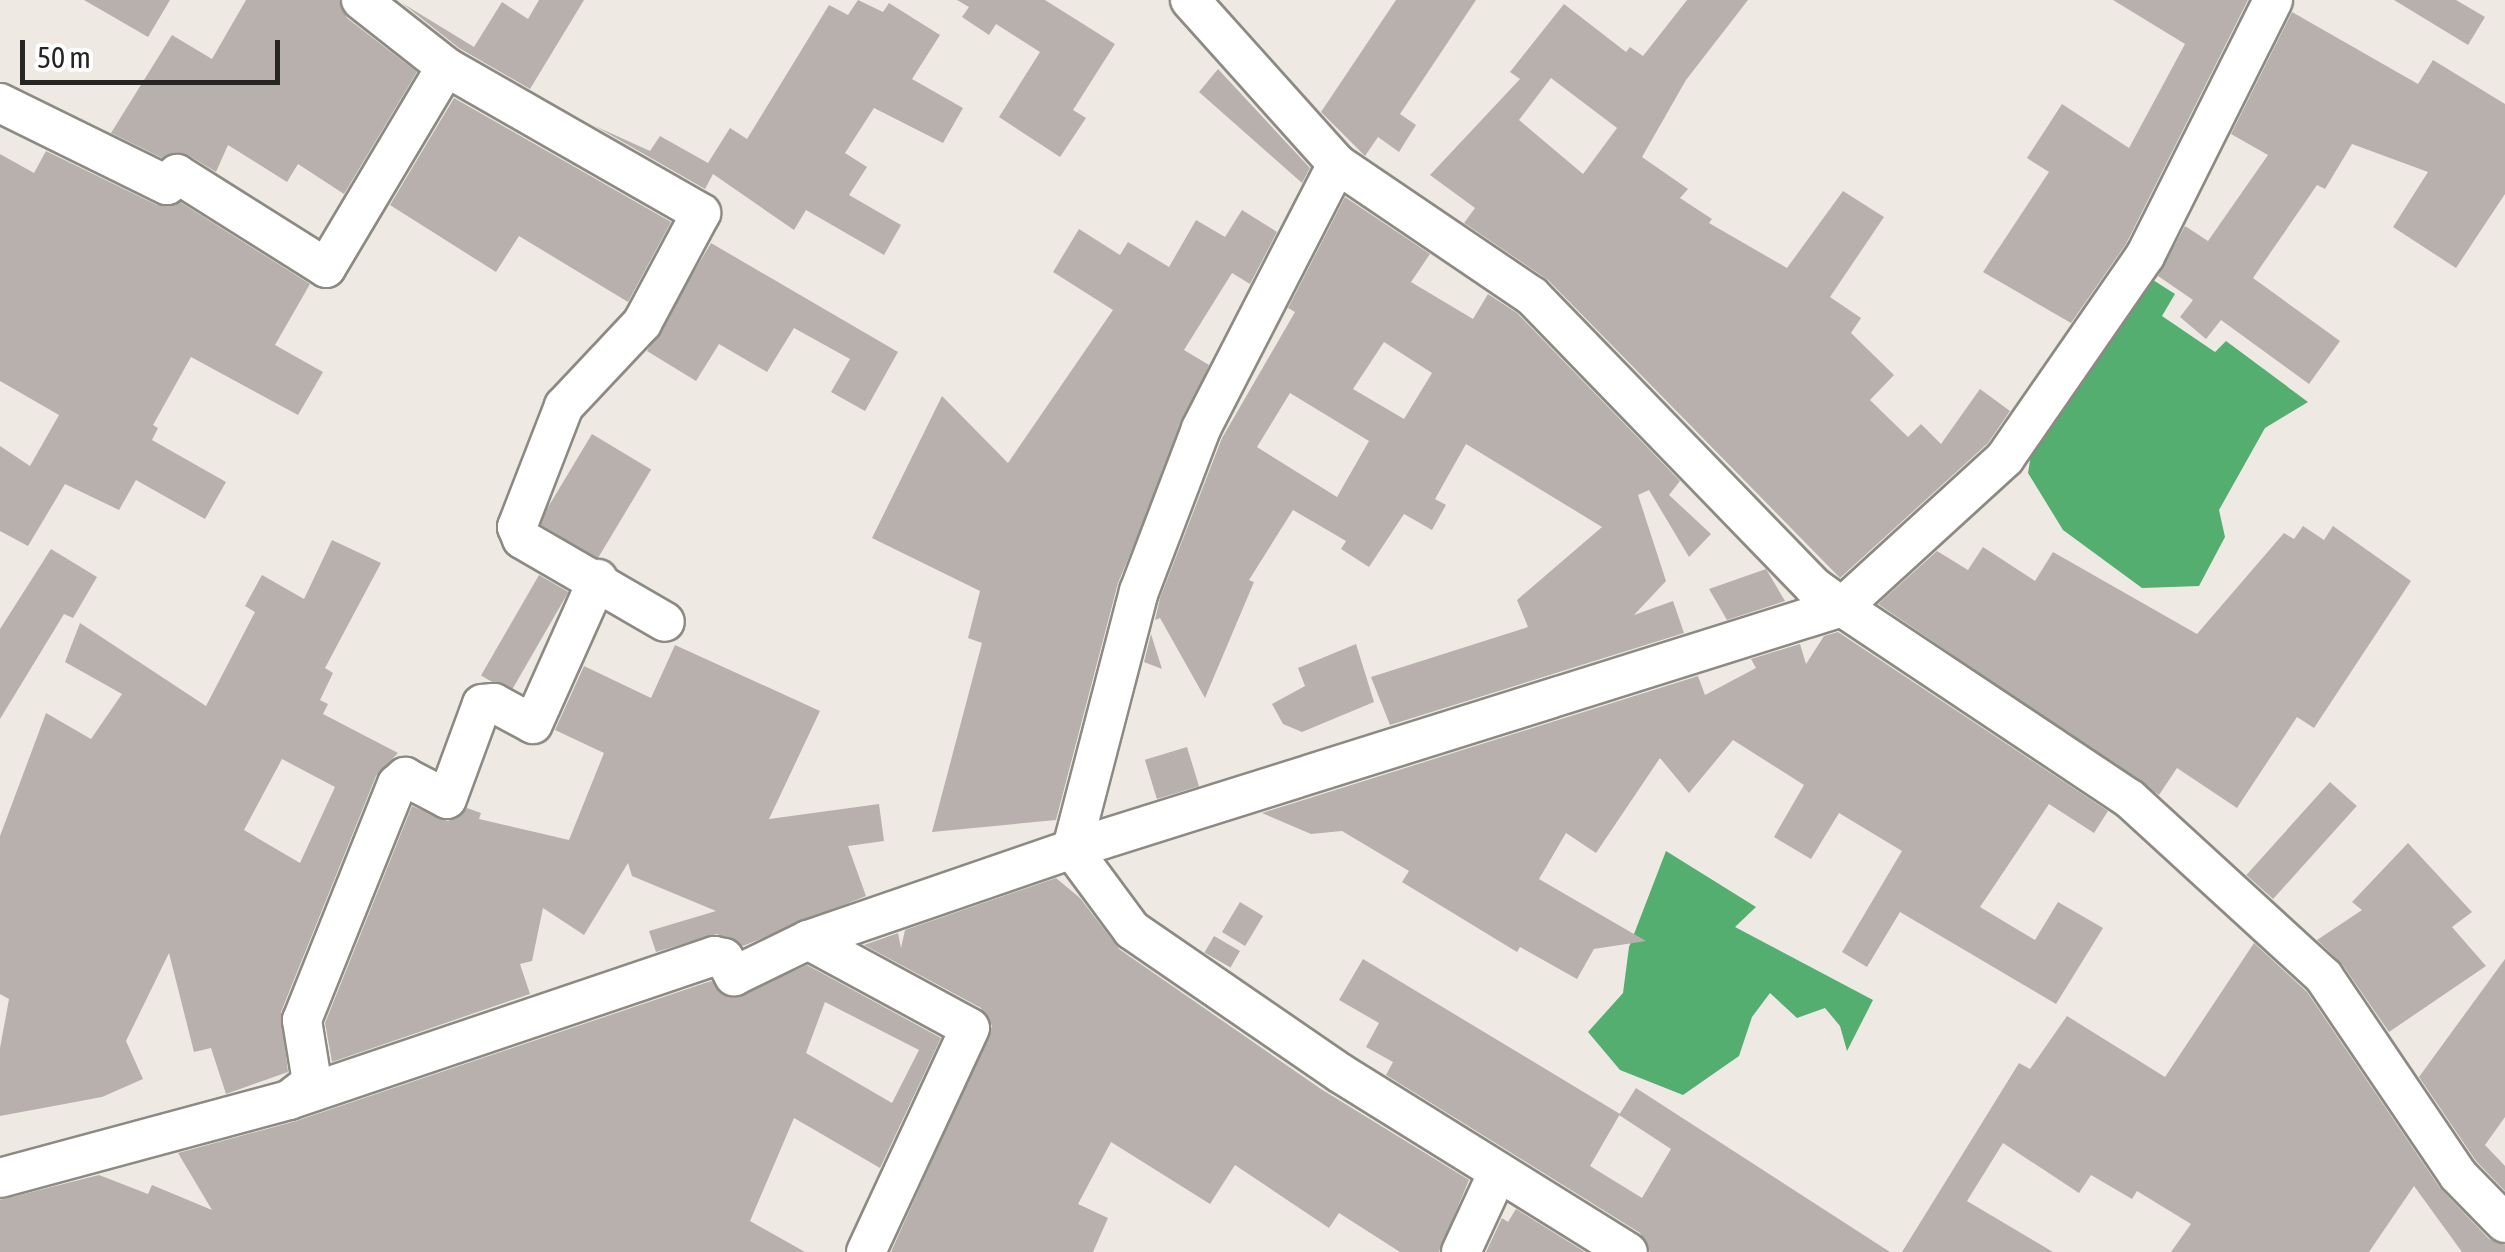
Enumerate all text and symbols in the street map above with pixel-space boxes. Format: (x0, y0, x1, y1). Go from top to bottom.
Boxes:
scale bar (25, 20, 285, 82)
text: 50 m (37, 40, 91, 74)

